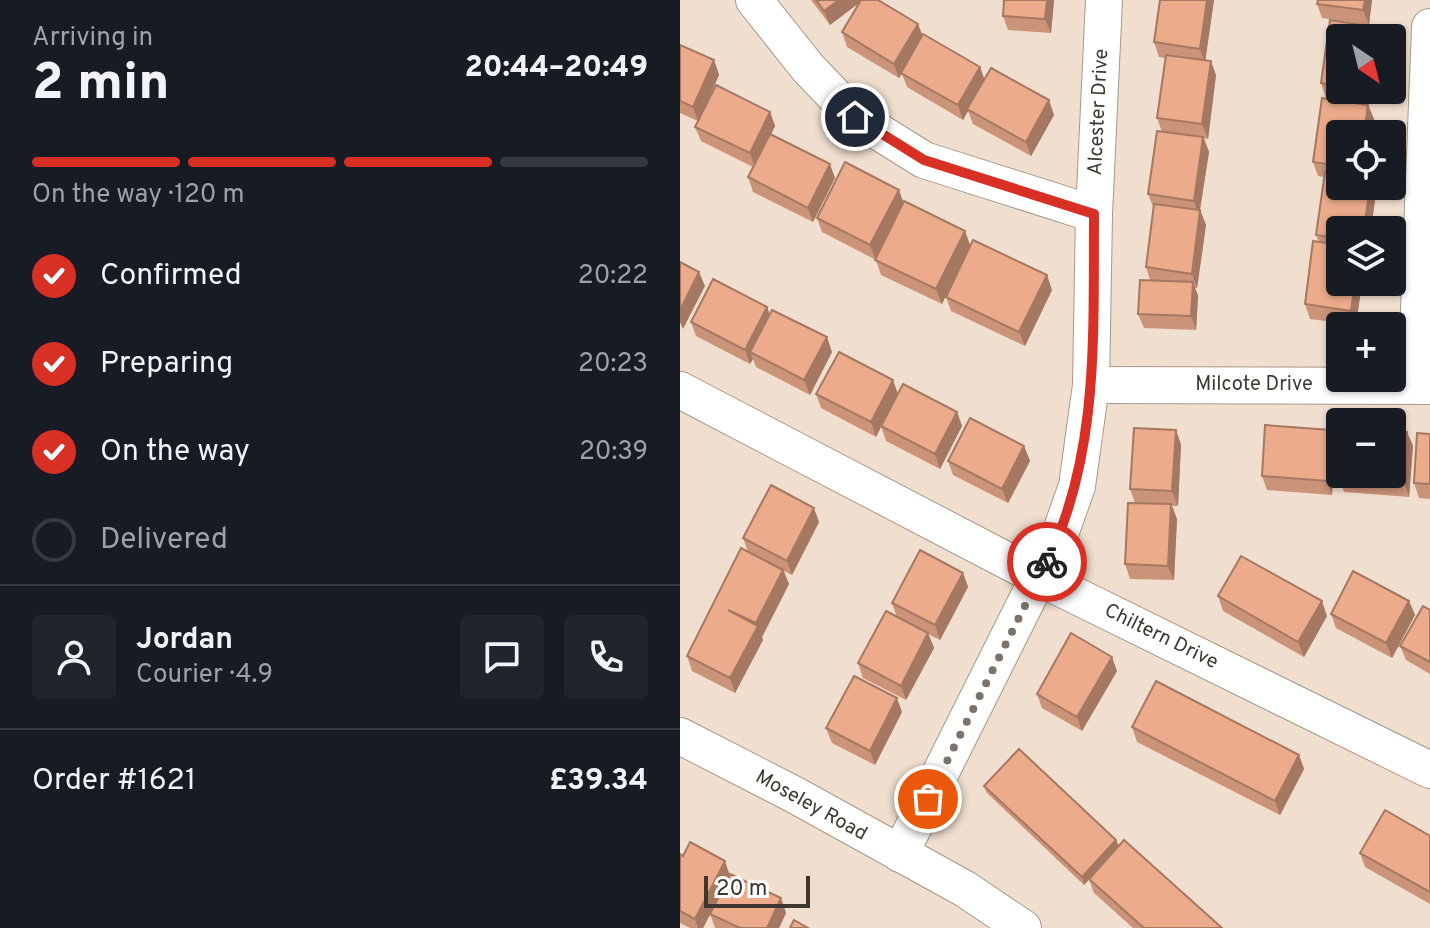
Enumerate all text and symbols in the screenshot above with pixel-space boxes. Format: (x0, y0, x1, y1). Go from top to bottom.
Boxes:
text: Arriving in (32, 22, 153, 55)
north arrow (1326, 24, 1406, 104)
map controls (1326, 24, 1406, 488)
street label: Alcester Drive (1083, 48, 1115, 176)
text: 20:44–20:49 (464, 50, 648, 87)
text: 2 min (32, 52, 170, 118)
pin (821, 83, 889, 151)
icon: home (833, 95, 877, 139)
button: locate (1326, 120, 1406, 200)
text: On the way · 120 m (32, 179, 245, 212)
button: layers (1326, 216, 1406, 296)
icon: check (32, 254, 76, 298)
text: Confirmed (100, 258, 242, 295)
text: 20:22 (578, 260, 648, 293)
button: + (1326, 312, 1406, 392)
icon: check (32, 342, 76, 386)
text: Preparing (100, 346, 233, 383)
text: 20:23 (578, 348, 648, 381)
street label: Milcote Drive (1195, 372, 1313, 398)
button: − (1326, 408, 1406, 488)
icon: check (32, 430, 76, 474)
text: On the way (100, 434, 250, 471)
text: 20:39 (579, 436, 648, 469)
text: Delivered (100, 522, 228, 559)
courier (1007, 522, 1087, 602)
icon: bike (1025, 540, 1069, 584)
street label: Chiltern Drive (1100, 598, 1222, 676)
button: person (32, 615, 116, 699)
button: chat (460, 615, 544, 699)
button: phone (564, 615, 648, 699)
text: Jordan (136, 622, 233, 659)
text: Courier · 4.9 (136, 659, 273, 692)
text: Order #1621 (32, 763, 196, 800)
text: £39.34 (549, 763, 648, 800)
street label: Moseley Road (750, 765, 872, 847)
pin (894, 765, 962, 833)
icon: bag (906, 777, 950, 821)
scale bar (704, 872, 810, 908)
text: 20 m (716, 876, 767, 903)

